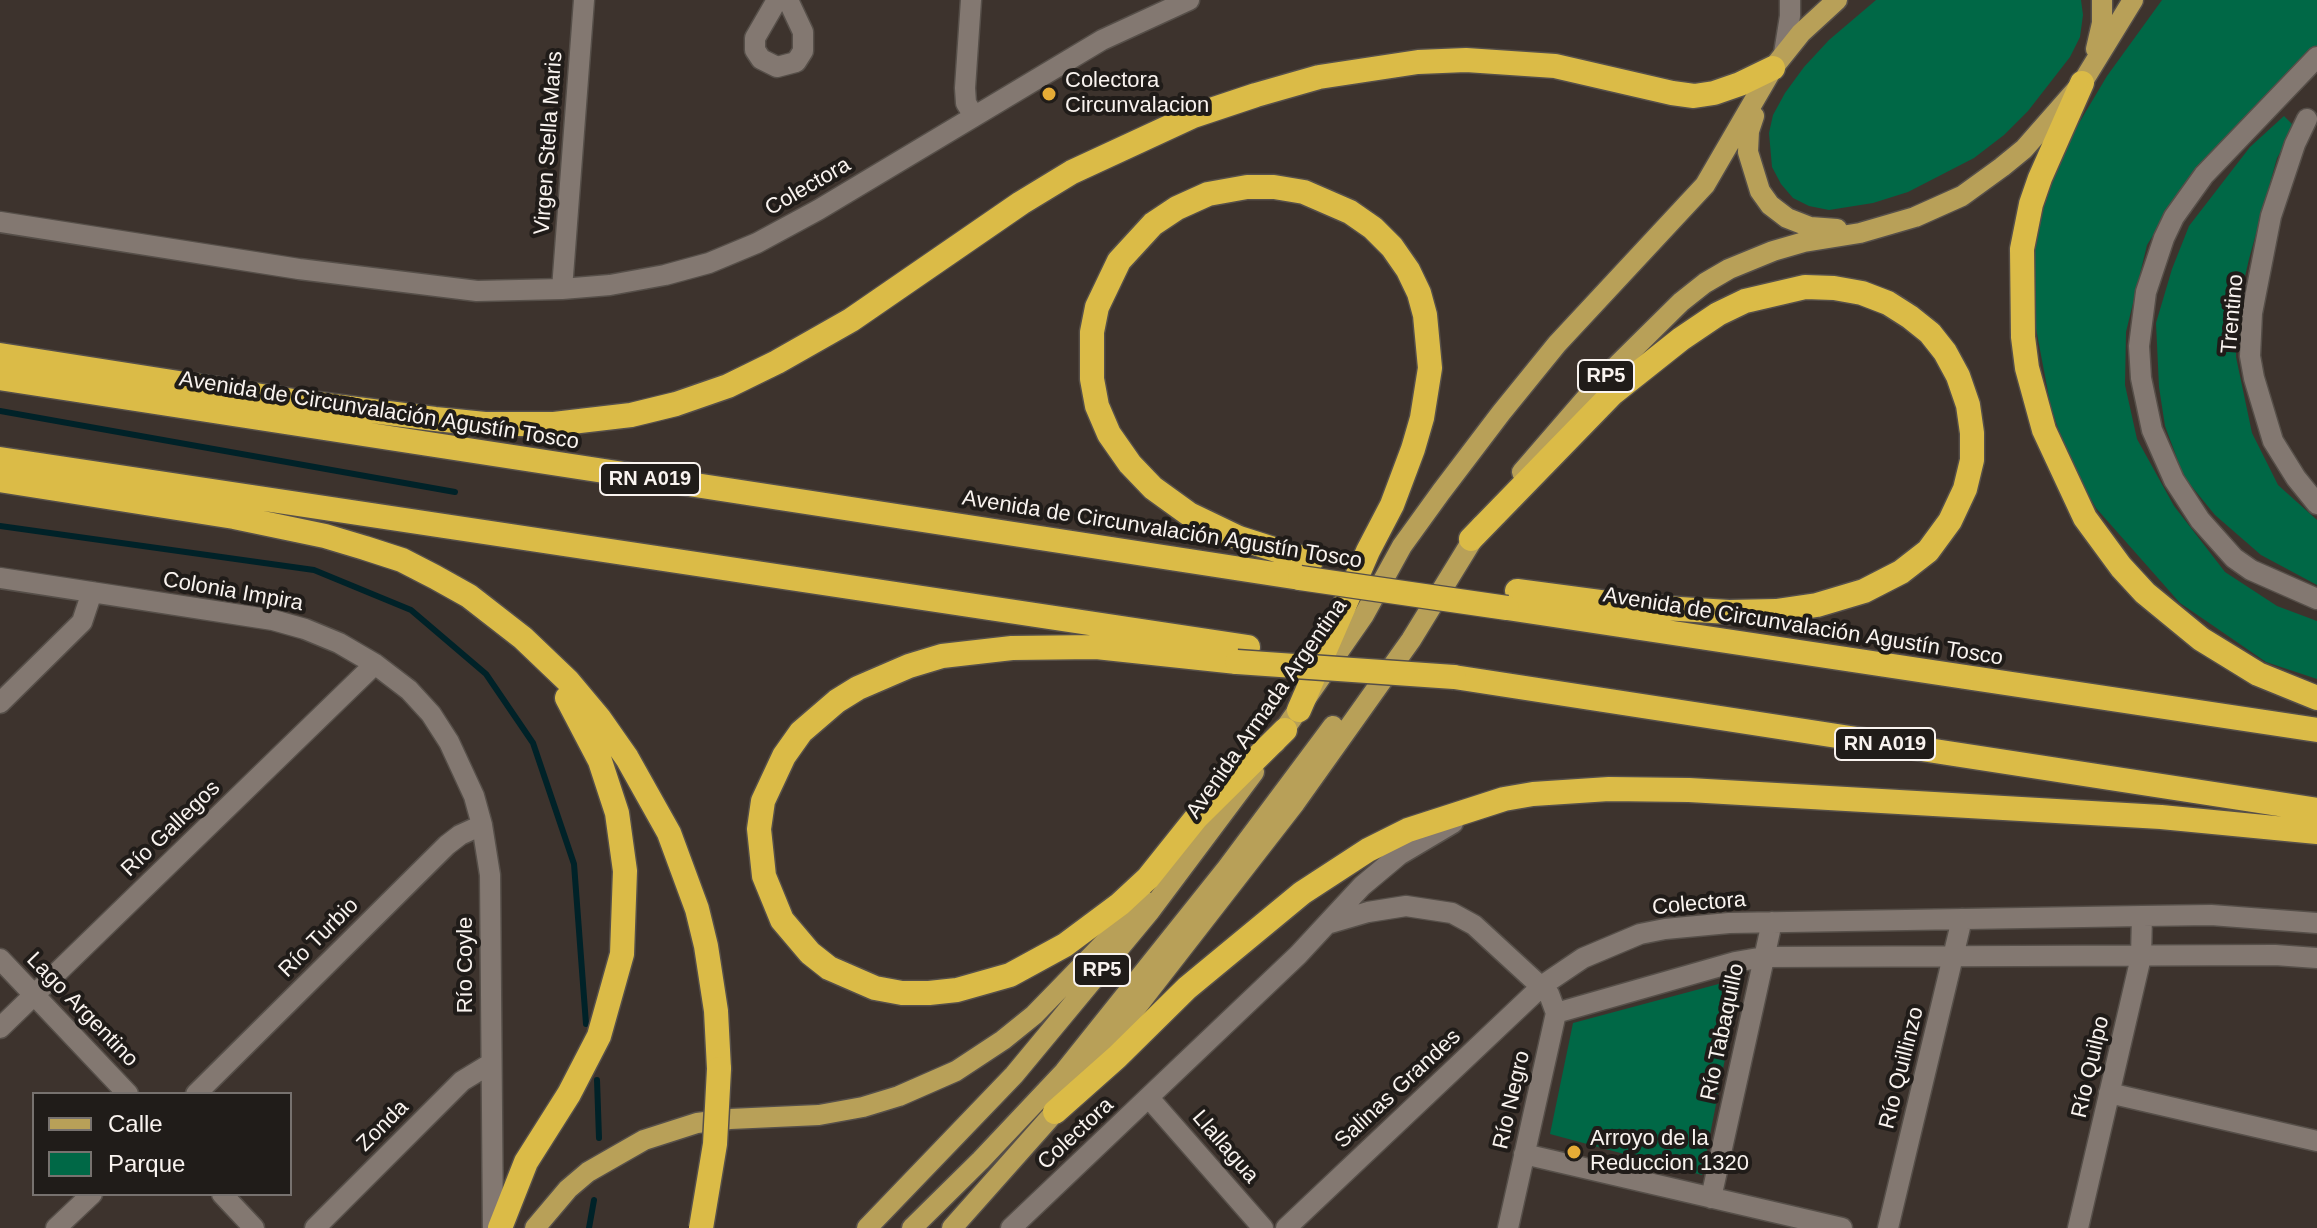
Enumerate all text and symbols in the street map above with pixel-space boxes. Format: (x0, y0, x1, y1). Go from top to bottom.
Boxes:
street label: Virgen Stella Maris (529, 50, 569, 236)
place label: Colectora Circunvalacion (1065, 68, 1209, 120)
marker: Colectora Circunvalacion (1040, 85, 1058, 103)
street label: Colectora (761, 152, 855, 222)
street label: Trentino (2216, 273, 2250, 355)
road number: RP5 (1578, 360, 1634, 392)
street label: Avenida de Circunvalación Agustín Tosco (177, 366, 581, 456)
road number: RN A019 (600, 463, 700, 495)
street label: Avenida de Circunvalación Agustín Tosco (960, 485, 1364, 575)
street label: Colonia Impira (161, 567, 305, 617)
street label: Avenida de Circunvalación Agustín Tosco (1601, 582, 2005, 672)
street label: Avenida Armada Argentina (1181, 594, 1353, 824)
road number: RN A019 (1835, 728, 1935, 760)
street label: Río Gallegos (116, 775, 226, 883)
street label: Colectora (1651, 887, 1747, 921)
street label: Río Turbio (274, 893, 364, 983)
street label: Río Coyle (453, 917, 479, 1013)
street label: Lago Argentino (21, 947, 143, 1073)
road number: RP5 (1074, 954, 1130, 986)
street label: Río Tabaquillo (1696, 961, 1750, 1103)
street label: Río Quillinzo (1874, 1004, 1930, 1132)
street label: Río Quilpo (2066, 1013, 2116, 1121)
street label: Salinas Grandes (1330, 1024, 1466, 1154)
street label: Río Negro (1488, 1048, 1536, 1152)
legend (32, 1092, 292, 1196)
street label: Colectora (1033, 1092, 1119, 1176)
street label: Zonda (352, 1095, 414, 1157)
street label: Llallagua (1186, 1105, 1264, 1189)
text: Calle (108, 1110, 163, 1137)
place label: Arroyo de la Reduccion 1320 (1590, 1126, 1749, 1178)
marker: Arroyo de la Reduccion 1320 (1565, 1143, 1583, 1161)
text: Parque (108, 1150, 185, 1177)

